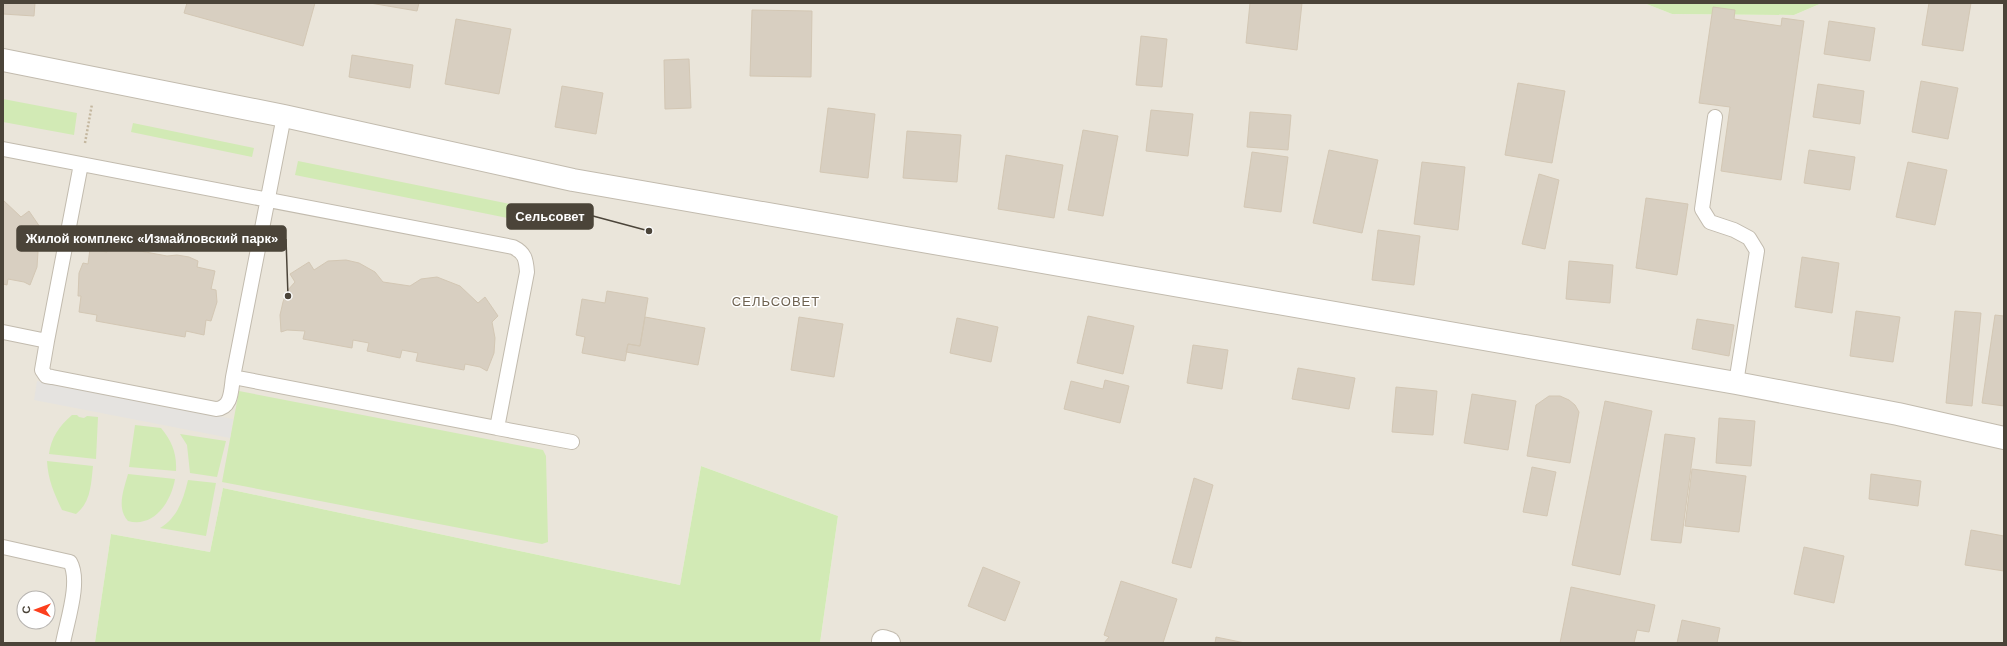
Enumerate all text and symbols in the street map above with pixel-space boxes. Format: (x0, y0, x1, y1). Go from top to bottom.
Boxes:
callout: Сельсовет (507, 204, 593, 229)
text: Сельсовет (515, 209, 585, 224)
callout: Жилой комплекс «Измайловский парк» (17, 226, 286, 251)
text: Жилой комплекс «Измайловский парк» (25, 231, 278, 246)
district label: СЕЛЬСОВЕТ (732, 294, 820, 309)
north arrow (16, 590, 56, 630)
text: С (20, 606, 32, 614)

